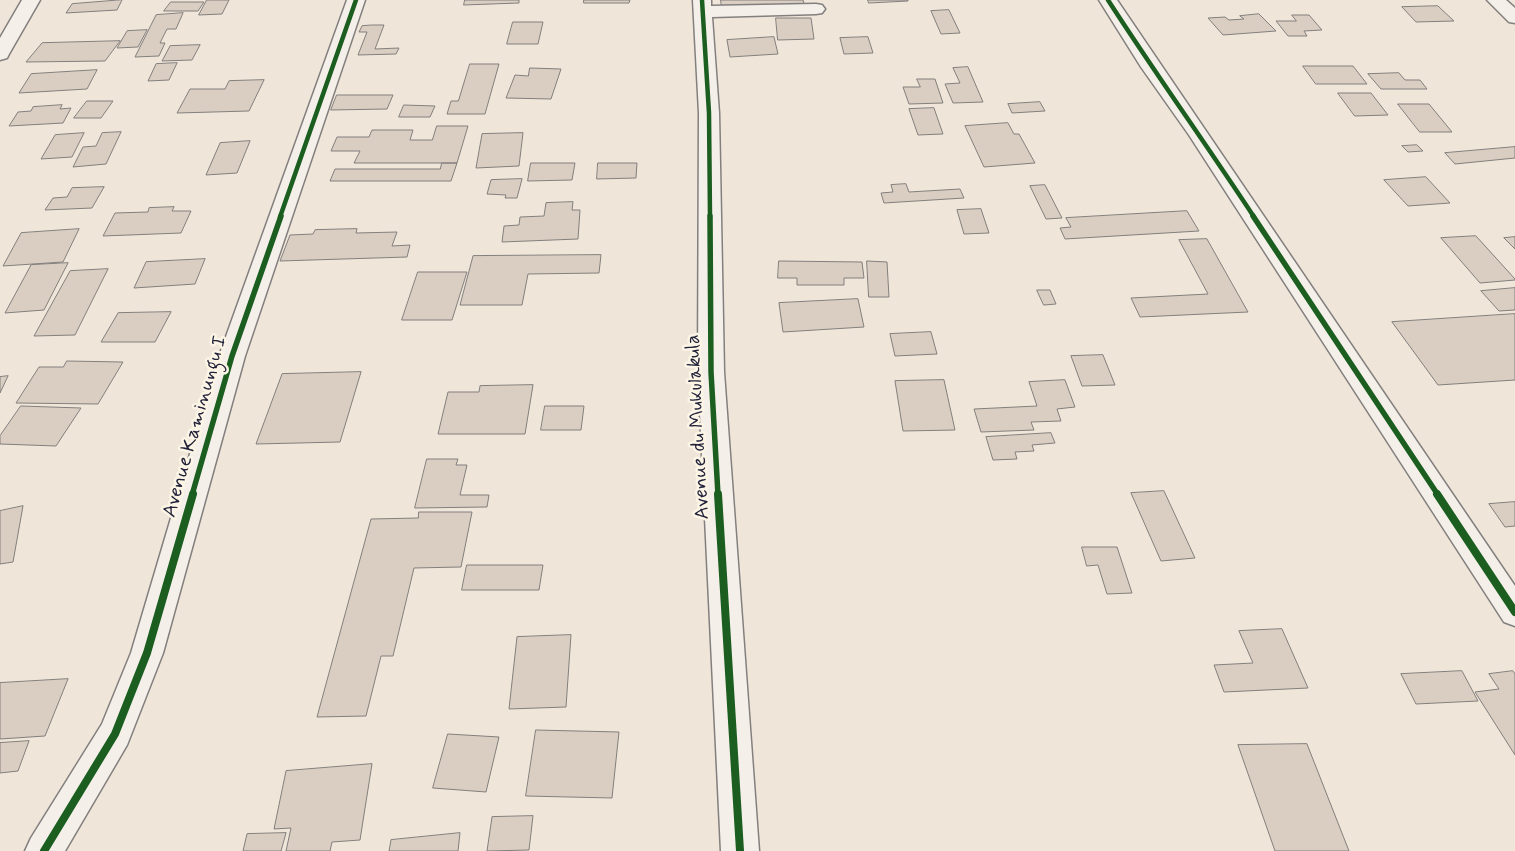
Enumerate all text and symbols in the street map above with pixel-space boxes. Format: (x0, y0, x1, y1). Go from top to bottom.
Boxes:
street label: Avenue Kaminungu I (159, 333, 233, 521)
street label: Avenue du Mukulakula (682, 334, 716, 520)

